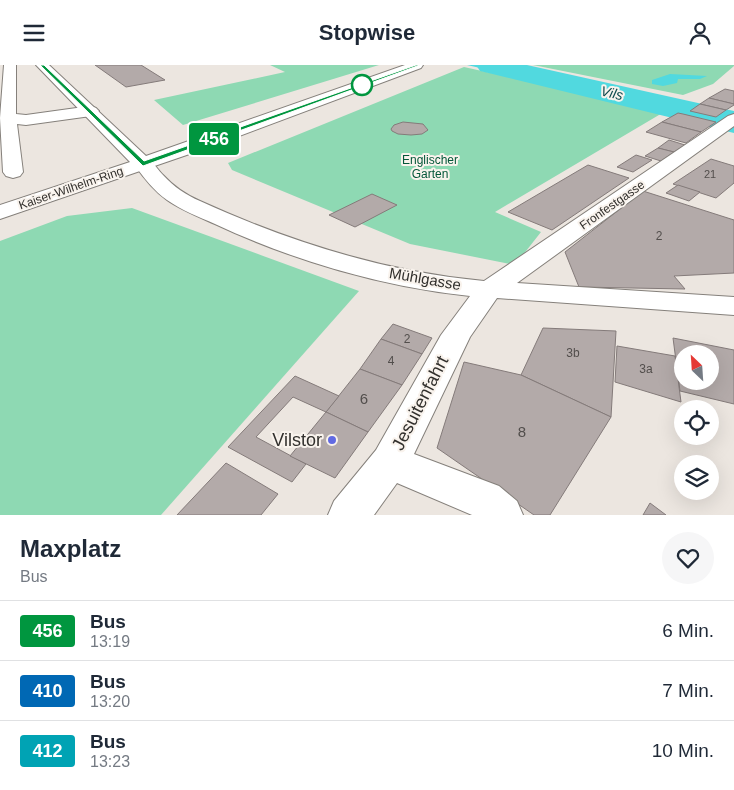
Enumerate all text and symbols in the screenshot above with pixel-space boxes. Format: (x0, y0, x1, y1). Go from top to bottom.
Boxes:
icon: menu (20, 19, 48, 47)
icon: person (686, 19, 714, 47)
text: Stopwise (319, 20, 415, 45)
unlabelled marker (351, 74, 373, 96)
water label: Vils (599, 83, 625, 103)
line badge: 456 (185, 123, 243, 155)
text: 456 (199, 129, 229, 149)
park label: Englischer Garten (402, 153, 458, 181)
street label: Kaiser-Wilhelm-Ring (17, 164, 125, 212)
house number: 21 (704, 168, 716, 180)
street label: Fronfestgasse (577, 177, 647, 233)
house number: 2 (656, 229, 663, 243)
street label: Mühlgasse (388, 264, 462, 293)
house number: 2 (404, 332, 411, 346)
north arrow (674, 345, 719, 390)
map controls (674, 345, 719, 500)
house number: 3b (566, 346, 580, 360)
street label: Jesuitenfahrt (388, 353, 452, 453)
house number: 4 (388, 354, 395, 368)
house number: 3a (639, 362, 653, 376)
house number: 6 (360, 390, 368, 407)
button: locate (674, 400, 719, 445)
house number: 8 (518, 423, 526, 440)
place label: Vilstor (272, 430, 322, 450)
marker: Vilstor (326, 434, 338, 446)
button: layers (674, 455, 719, 500)
button: heart (662, 532, 714, 584)
text: Maxplatz (20, 535, 121, 562)
text: Bus (20, 568, 48, 585)
text: Bus (90, 611, 126, 632)
text: 6 Min. (662, 620, 714, 641)
text: 456 (32, 621, 63, 641)
text: 13:19 (90, 633, 130, 650)
text: Bus (90, 671, 126, 692)
text: 7 Min. (662, 680, 714, 701)
text: 410 (32, 681, 63, 701)
text: 13:20 (90, 693, 130, 710)
text: Bus (90, 731, 126, 752)
text: 10 Min. (652, 740, 714, 761)
text: 412 (32, 741, 63, 761)
text: 13:23 (90, 753, 130, 770)

